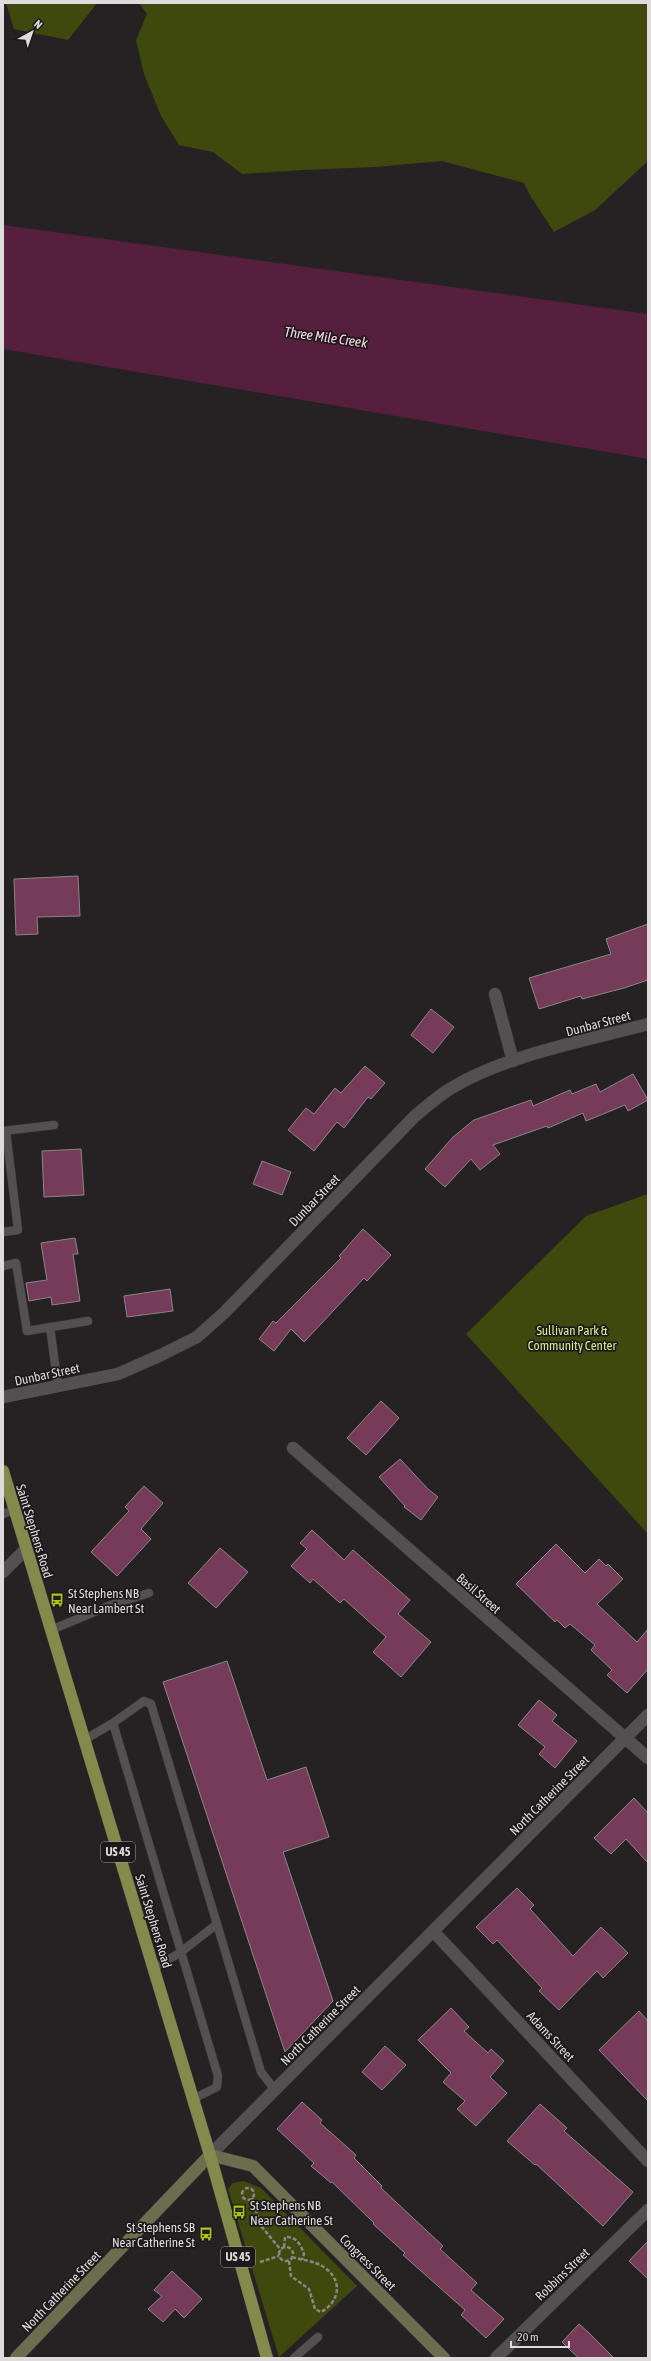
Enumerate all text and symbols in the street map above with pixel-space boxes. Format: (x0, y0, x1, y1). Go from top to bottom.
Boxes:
north arrow (12, 12, 52, 52)
text: N (32, 18, 45, 31)
water label: Three Mile Creek (283, 323, 369, 351)
street label: Dunbar Street (564, 1008, 632, 1039)
street label: Dunbar Street (286, 1171, 343, 1229)
park label: Sullivan Park & Community Center (528, 1323, 616, 1353)
street label: Dunbar Street (13, 1360, 81, 1389)
street label: Saint Stephens Road (13, 1482, 56, 1580)
street label: Basil Street (454, 1570, 504, 1617)
place label: St Stephens NB Near Lambert St (68, 1586, 144, 1616)
bus stop icon: St Stephens NB Near Lambert St (49, 1592, 65, 1608)
street label: North Catherine Street (506, 1752, 592, 1838)
road number: US 45 (101, 1842, 135, 1862)
street label: Saint Stephens Road (132, 1872, 175, 1970)
street label: North Catherine Street (277, 1982, 363, 2068)
street label: Adams Street (524, 2008, 578, 2065)
place label: St Stephens NB Near Catherine St (250, 2198, 333, 2228)
bus stop icon: St Stephens NB Near Catherine St (231, 2204, 247, 2220)
place label: St Stephens SB Near Catherine St (112, 2220, 196, 2250)
bus stop icon: St Stephens SB Near Catherine St (198, 2226, 214, 2242)
street label: Congress Street (337, 2231, 399, 2294)
street label: Robbins Street (532, 2245, 593, 2304)
road number: US 45 (221, 2247, 255, 2267)
street label: North Catherine Street (19, 2248, 104, 2335)
scale bar (511, 2323, 569, 2349)
text: 20 m (517, 2330, 539, 2344)

